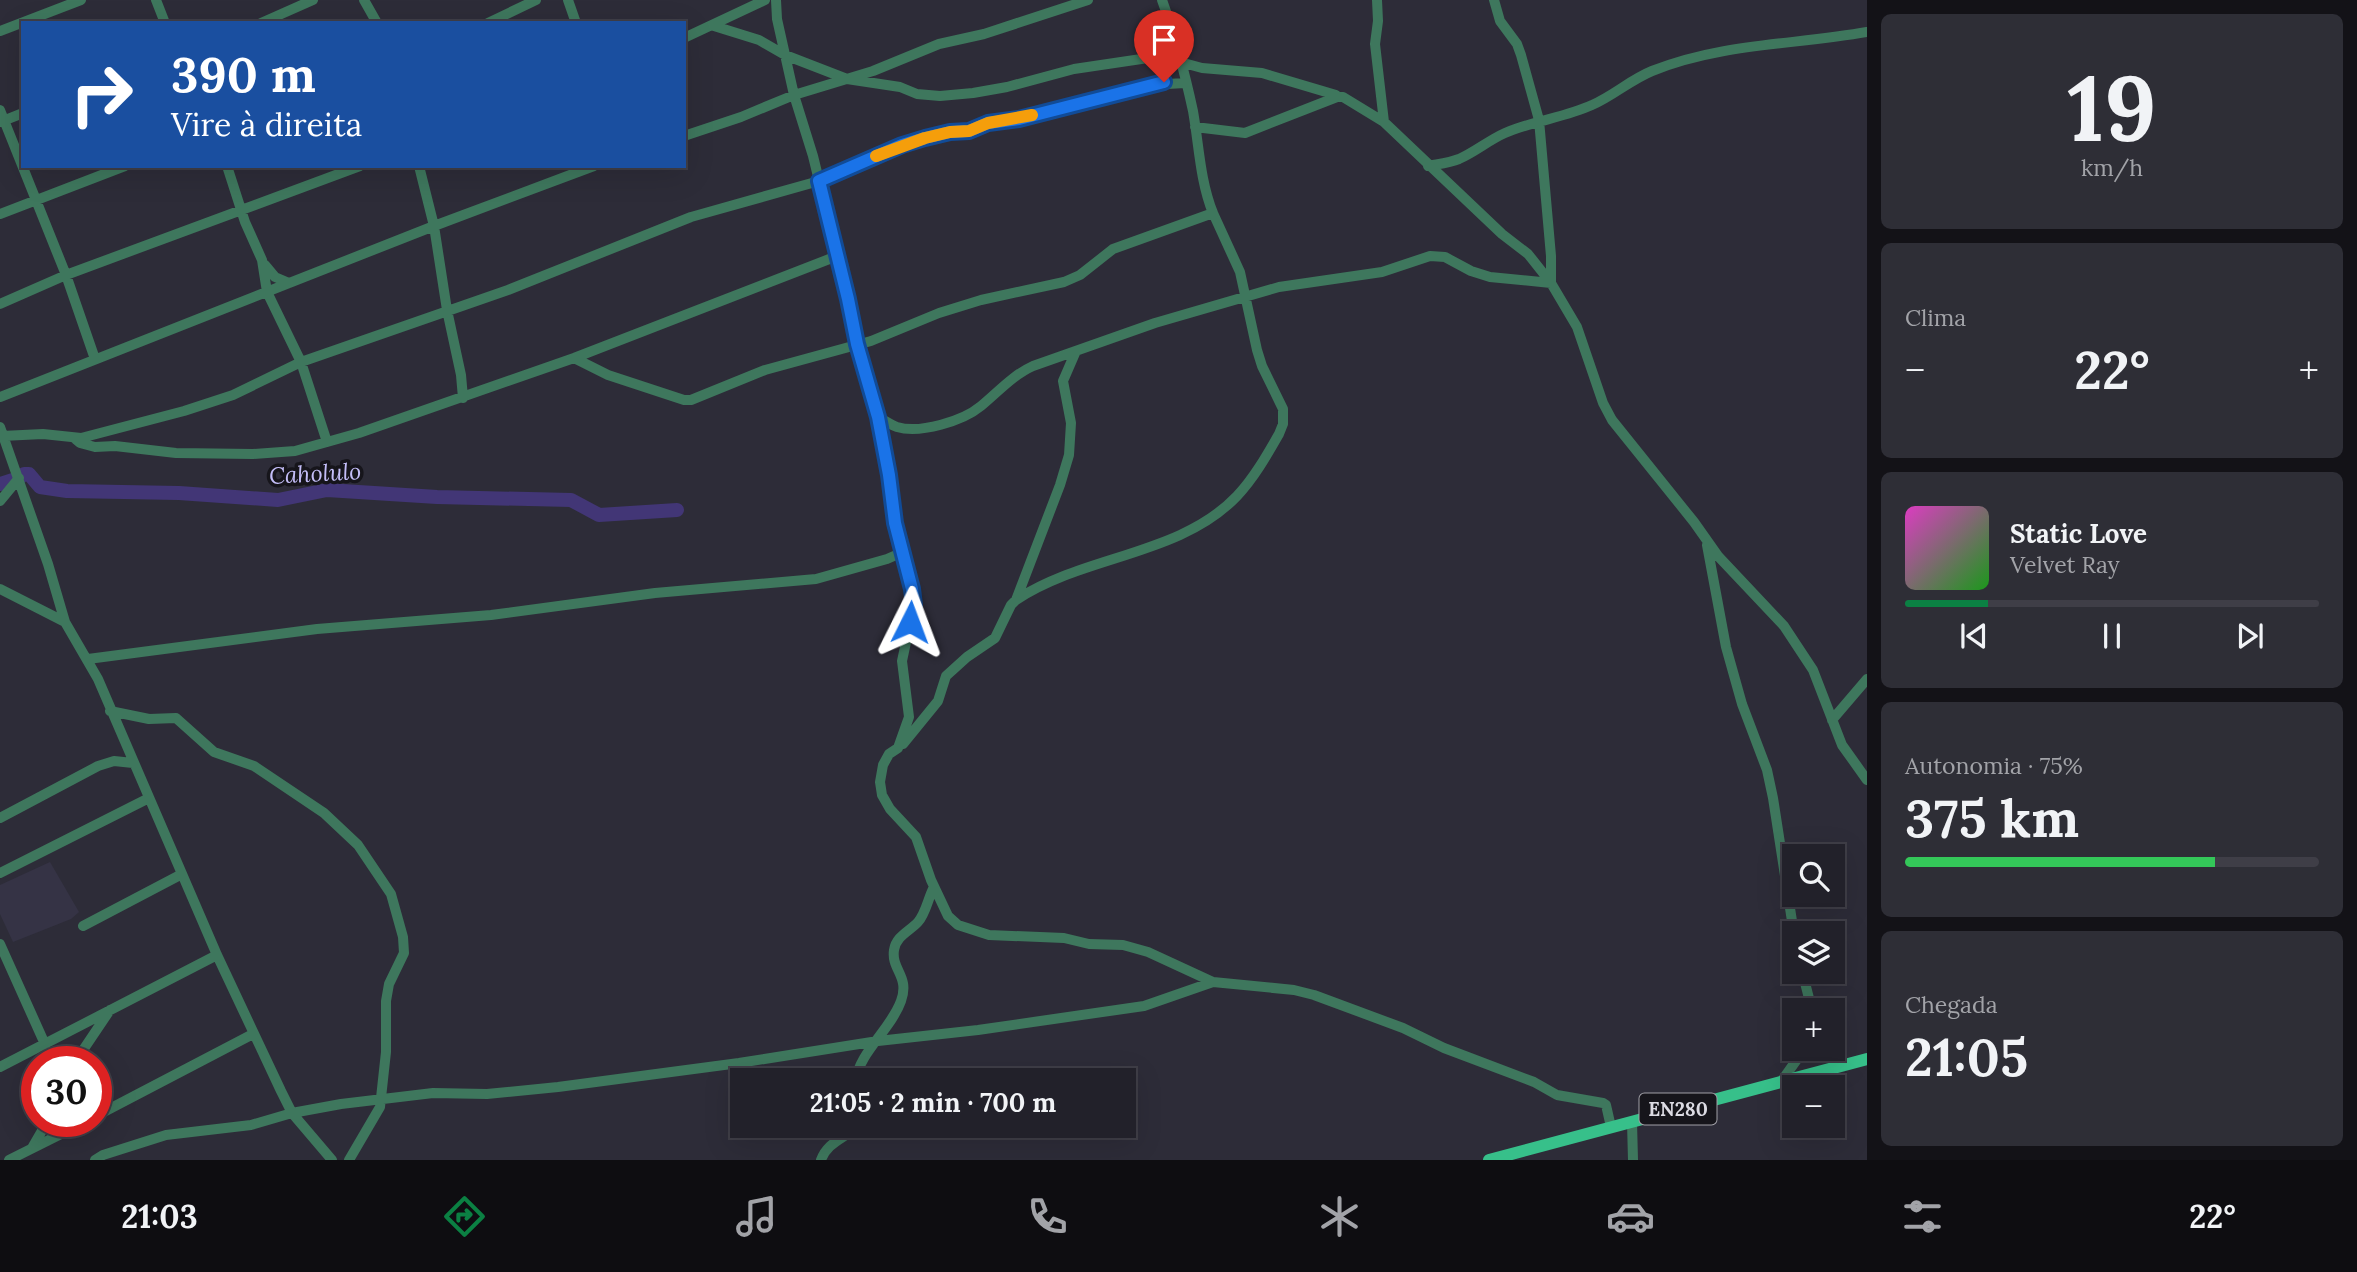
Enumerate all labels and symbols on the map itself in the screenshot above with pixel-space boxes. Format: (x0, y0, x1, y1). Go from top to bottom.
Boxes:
pin (1134, 10, 1194, 82)
water label: Caholulo (268, 456, 362, 490)
position arrow (873, 585, 947, 659)
speed limit sign: 30 (21, 1046, 112, 1137)
road number: EN280 (1640, 1093, 1716, 1124)

